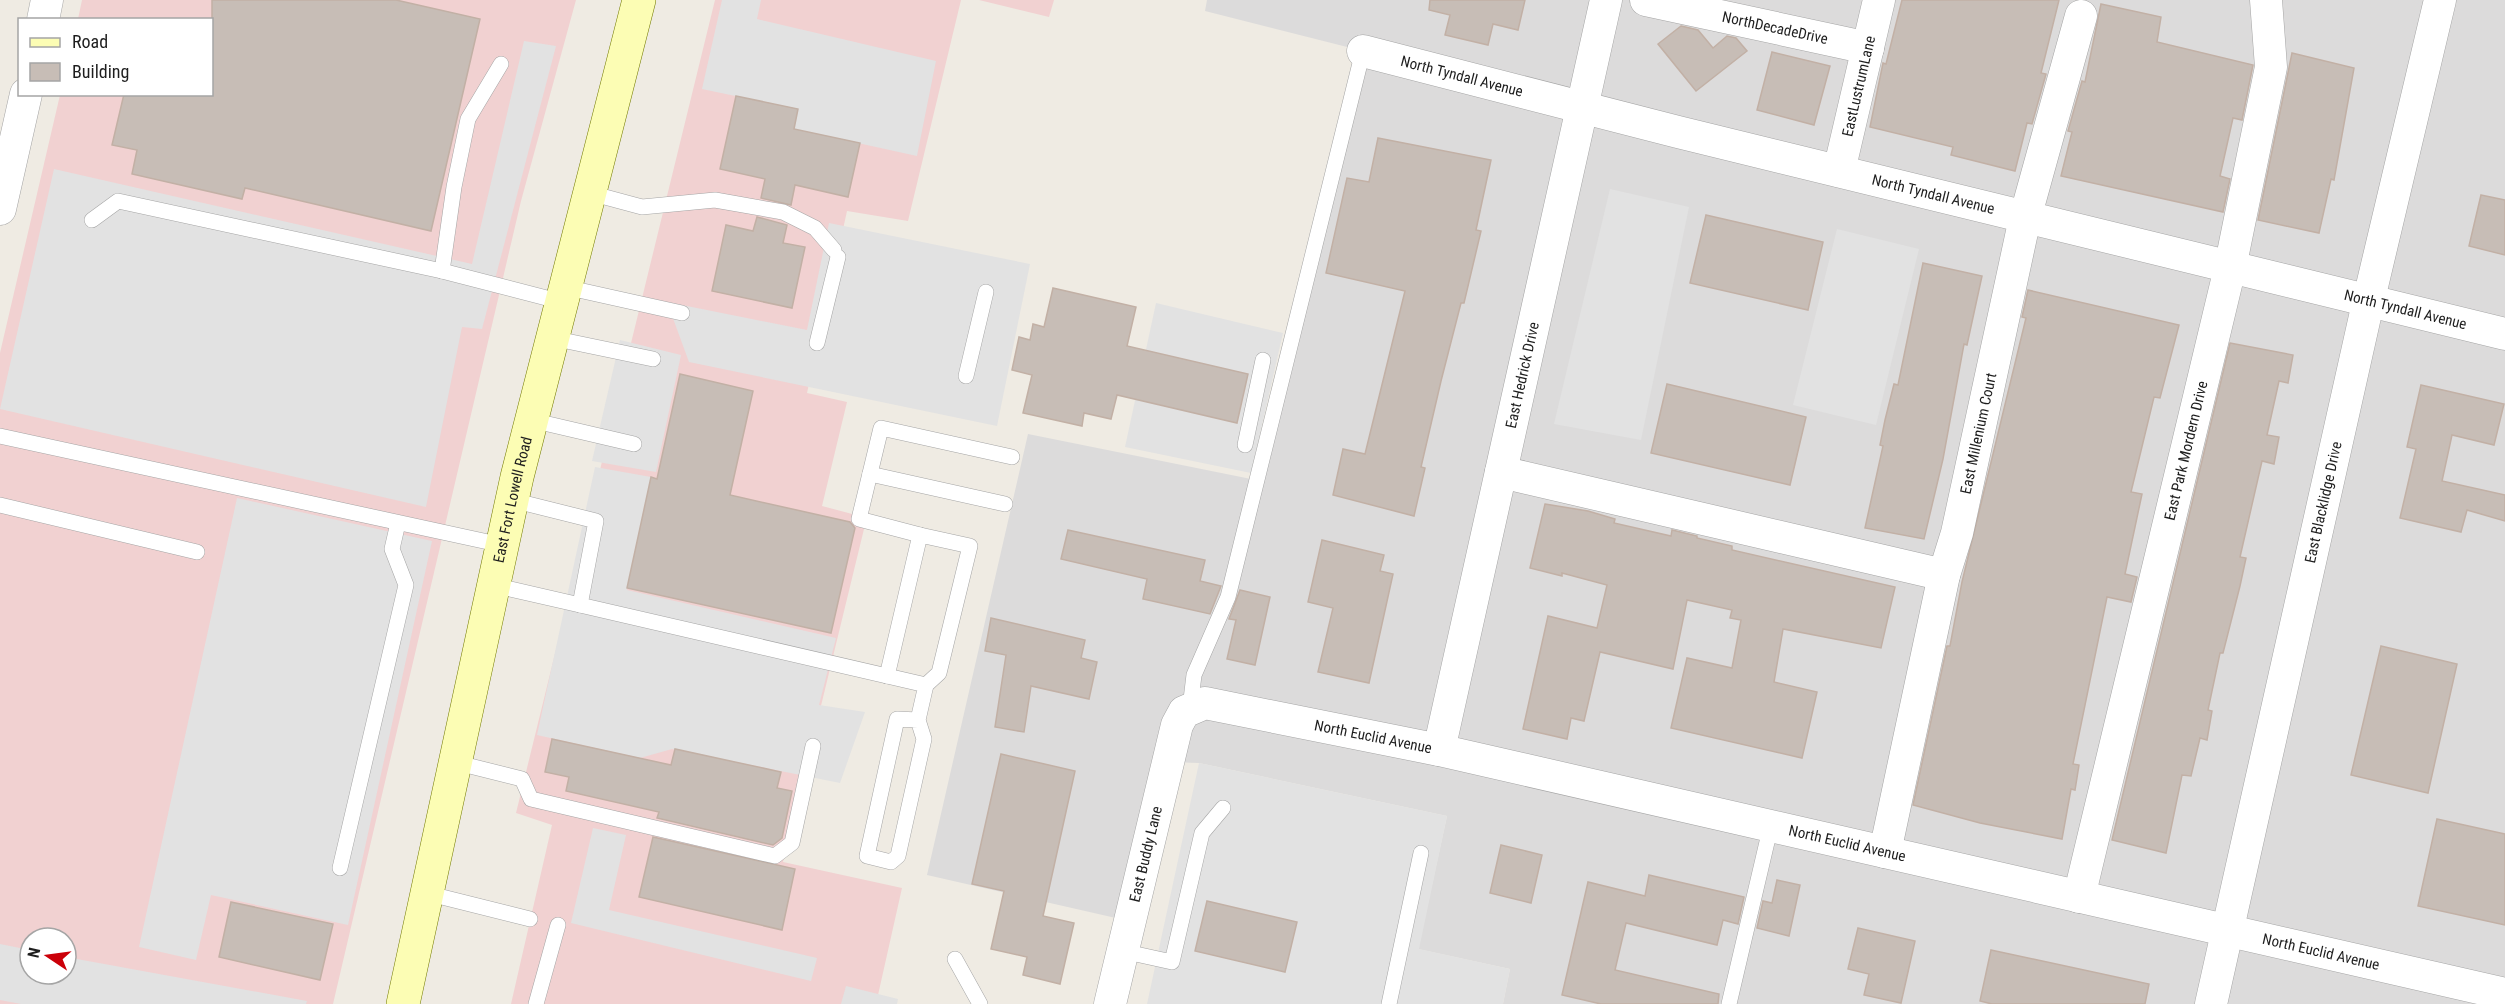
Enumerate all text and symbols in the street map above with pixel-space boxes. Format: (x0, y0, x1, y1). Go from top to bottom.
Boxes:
street label: NorthDecadeDrive (1721, 8, 1830, 48)
legend (18, 18, 213, 96)
text: Road (72, 31, 108, 52)
street label: EastLustrumLane (1838, 34, 1879, 139)
street label: North Tyndall Avenue (1399, 52, 1525, 101)
text: Building (72, 61, 129, 82)
street label: North Tyndall Avenue (1870, 171, 1996, 218)
street label: North Tyndall Avenue (2342, 286, 2469, 333)
street label: East Hedrick Drive (1502, 320, 1543, 430)
street label: East Millenium Court (1957, 371, 2000, 496)
street label: East Park Mordern Drive (2161, 379, 2212, 522)
street label: East Fort Lowell Road (490, 435, 536, 565)
street label: East Blacklidge Drive (2301, 440, 2346, 565)
street label: North Euclid Avenue (1313, 716, 1433, 757)
street label: East Buddy Lane (1126, 804, 1166, 904)
street label: North Euclid Avenue (1787, 821, 1907, 866)
north arrow (18, 926, 78, 986)
street label: North Euclid Avenue (2261, 930, 2381, 974)
text: N (24, 946, 44, 960)

